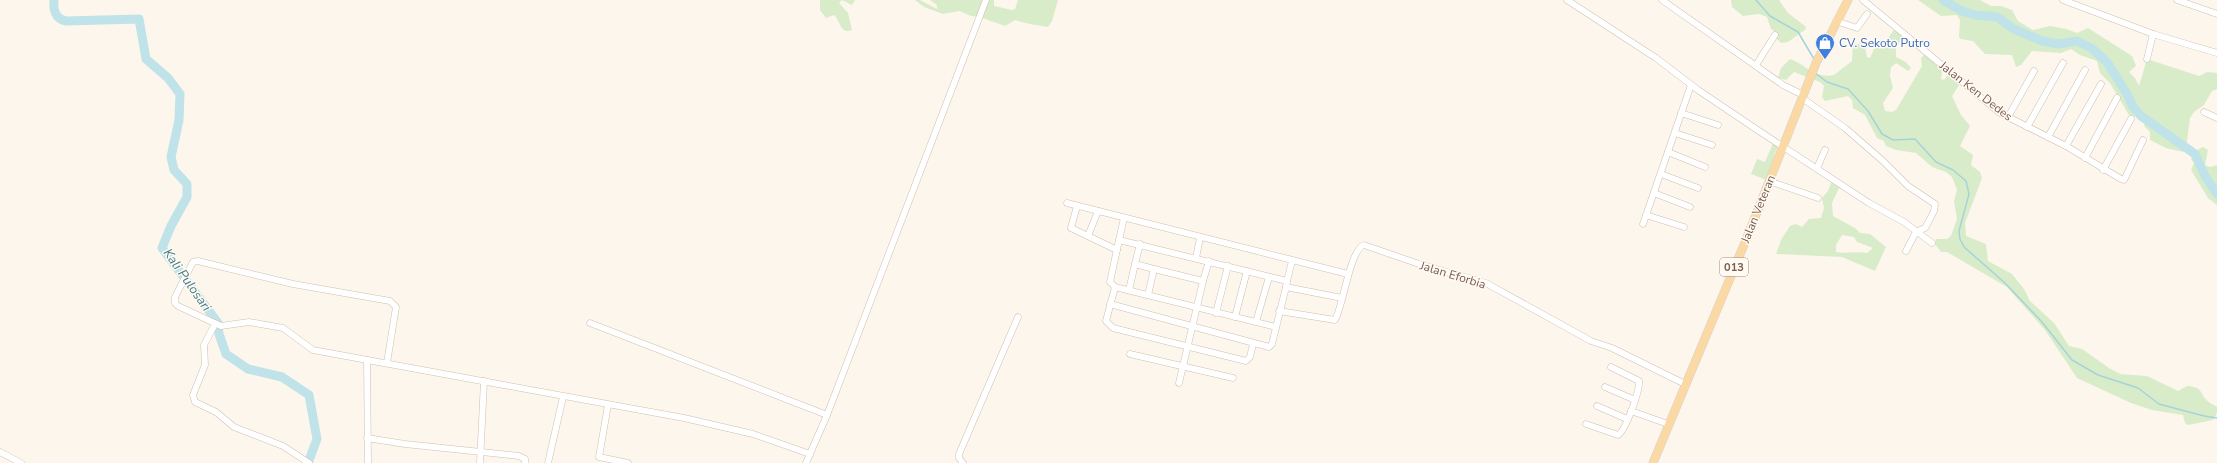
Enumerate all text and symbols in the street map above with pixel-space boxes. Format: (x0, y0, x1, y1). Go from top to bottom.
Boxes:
shop icon: CV. Sekoto Putro (1814, 32, 1836, 60)
place label: CV. Sekoto Putro (1839, 35, 1930, 51)
street label: Jalan Ken Dedes (1936, 57, 2016, 125)
street label: Jalan Veteran (1737, 173, 1779, 246)
water label: Kali Pulosari (159, 245, 216, 316)
street label: Jalan Eforbia (1417, 257, 1488, 293)
road number: 013 (1720, 258, 1748, 276)

